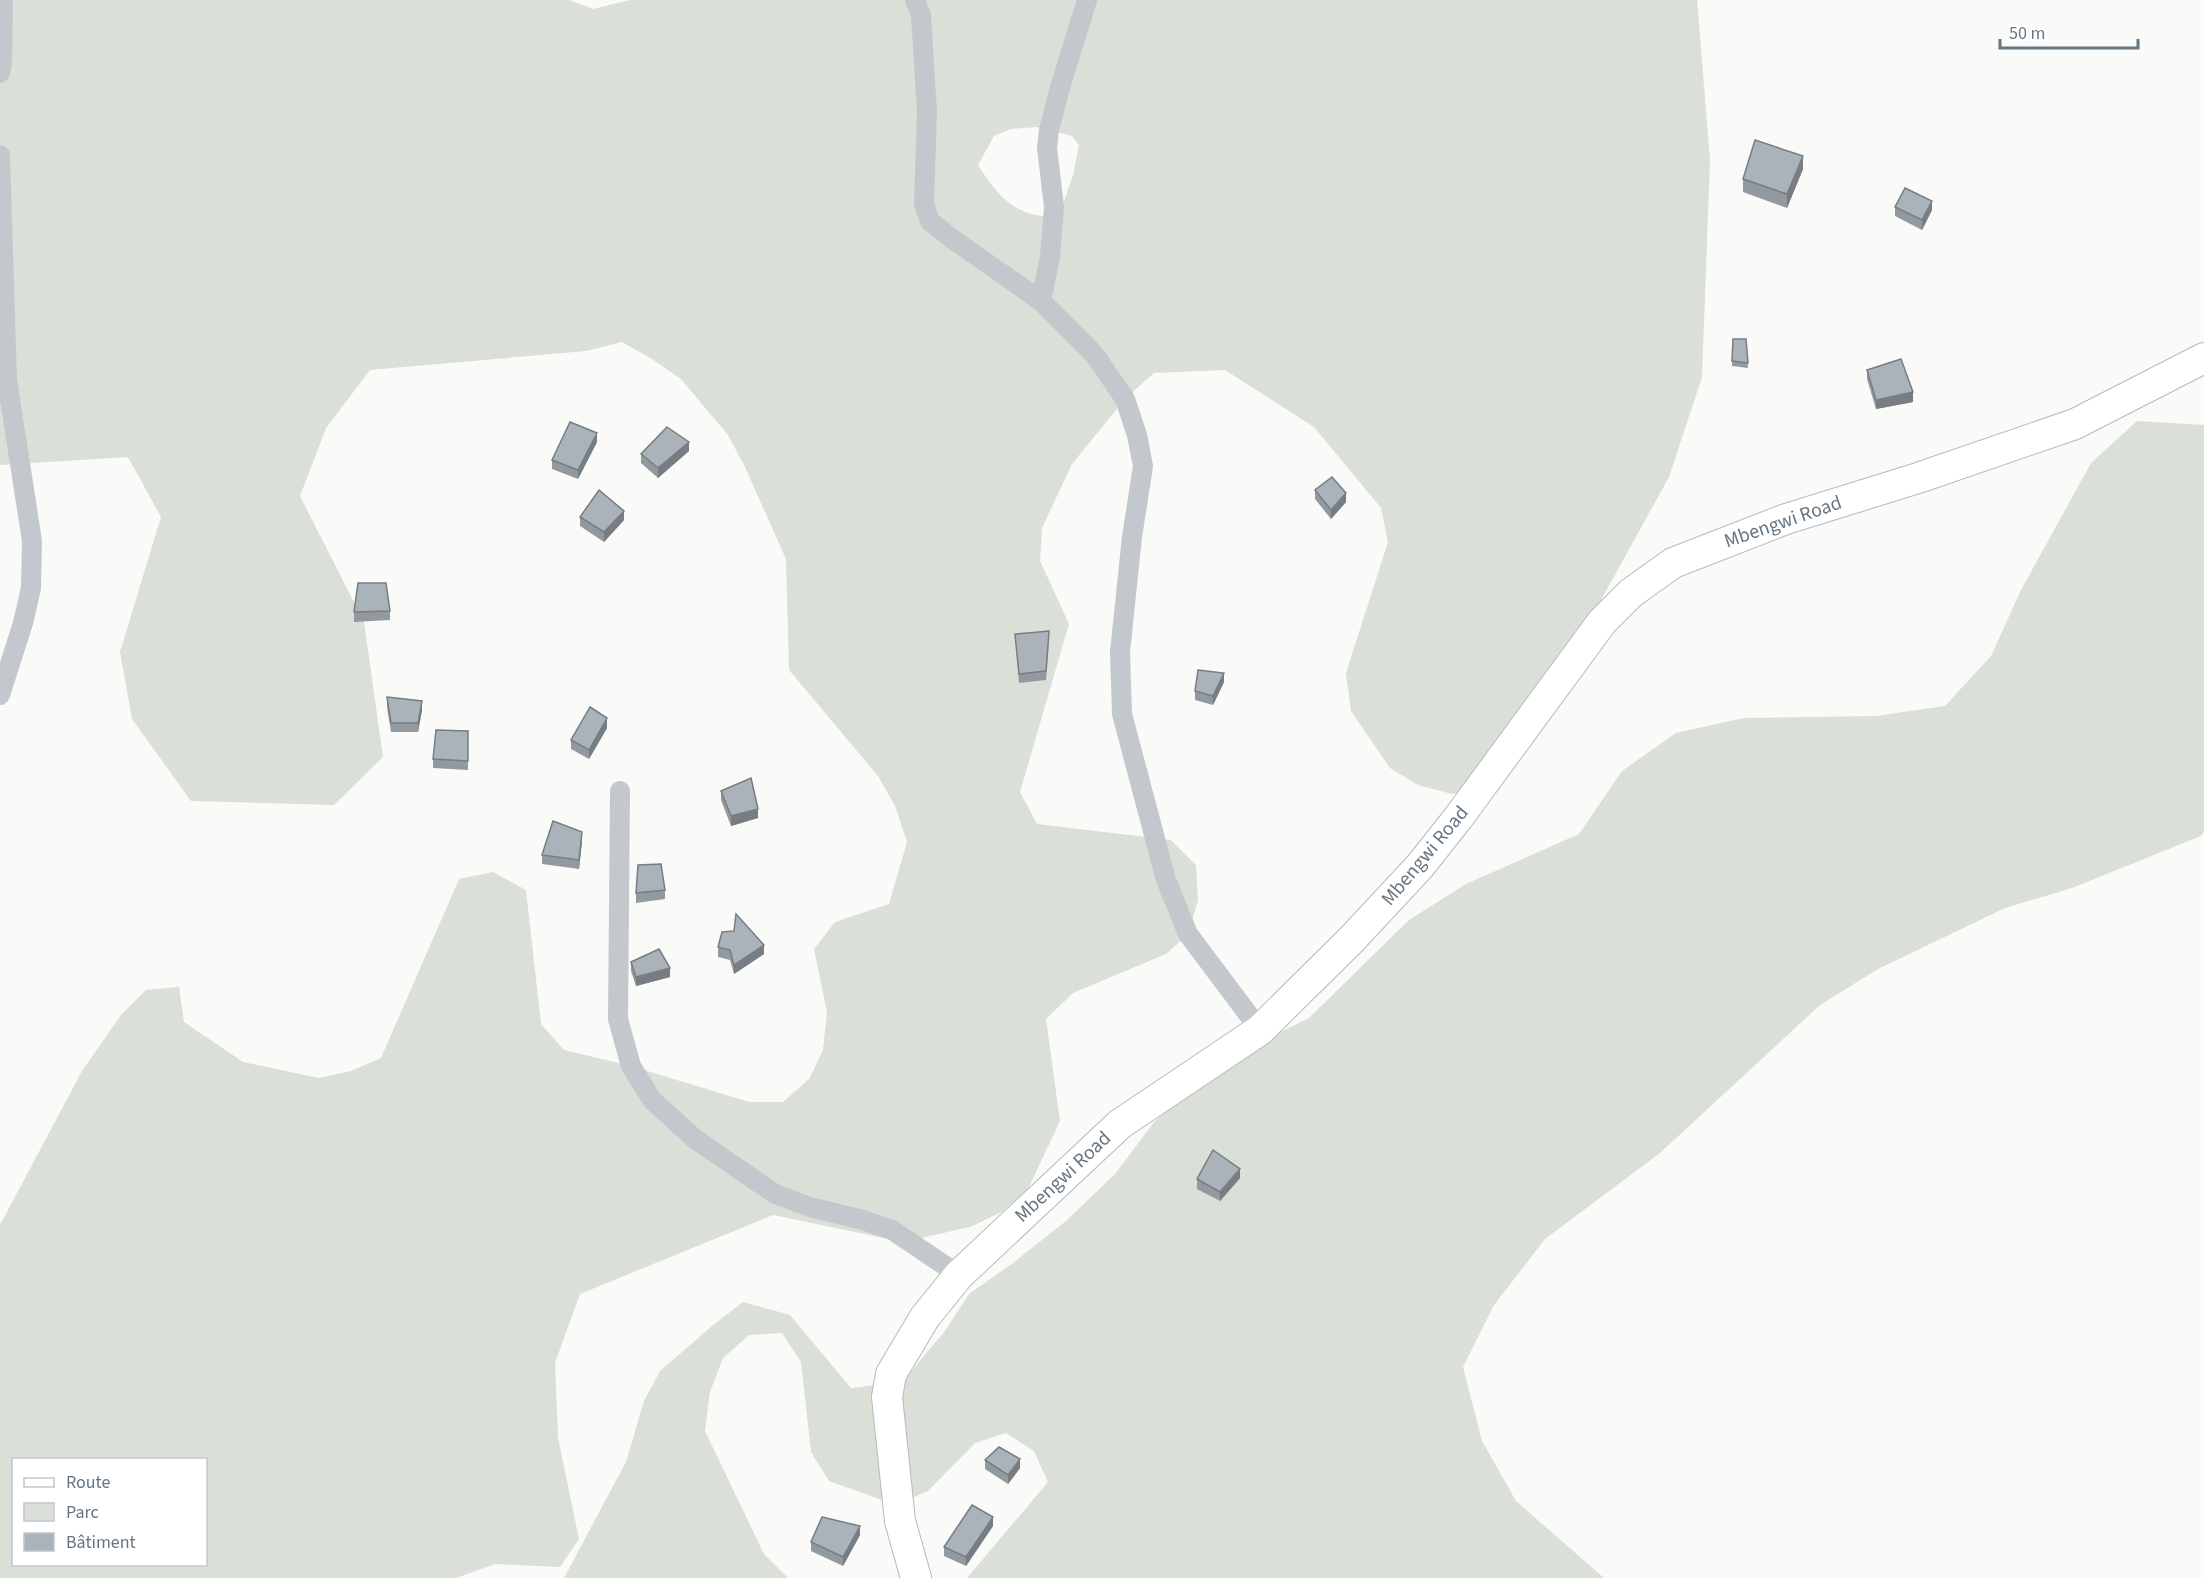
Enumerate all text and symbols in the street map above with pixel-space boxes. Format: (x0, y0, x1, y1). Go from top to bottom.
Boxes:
scale bar (2000, 12, 2138, 50)
text: 50 m (2009, 21, 2045, 46)
street label: Mbengwi Road (1720, 489, 1846, 555)
street label: Mbengwi Road (1375, 800, 1475, 912)
street label: Mbengwi Road (1009, 1125, 1117, 1229)
legend (12, 1458, 207, 1566)
text: Route (66, 1470, 110, 1495)
text: Parc (66, 1500, 99, 1525)
text: Bâtiment (66, 1530, 136, 1555)

